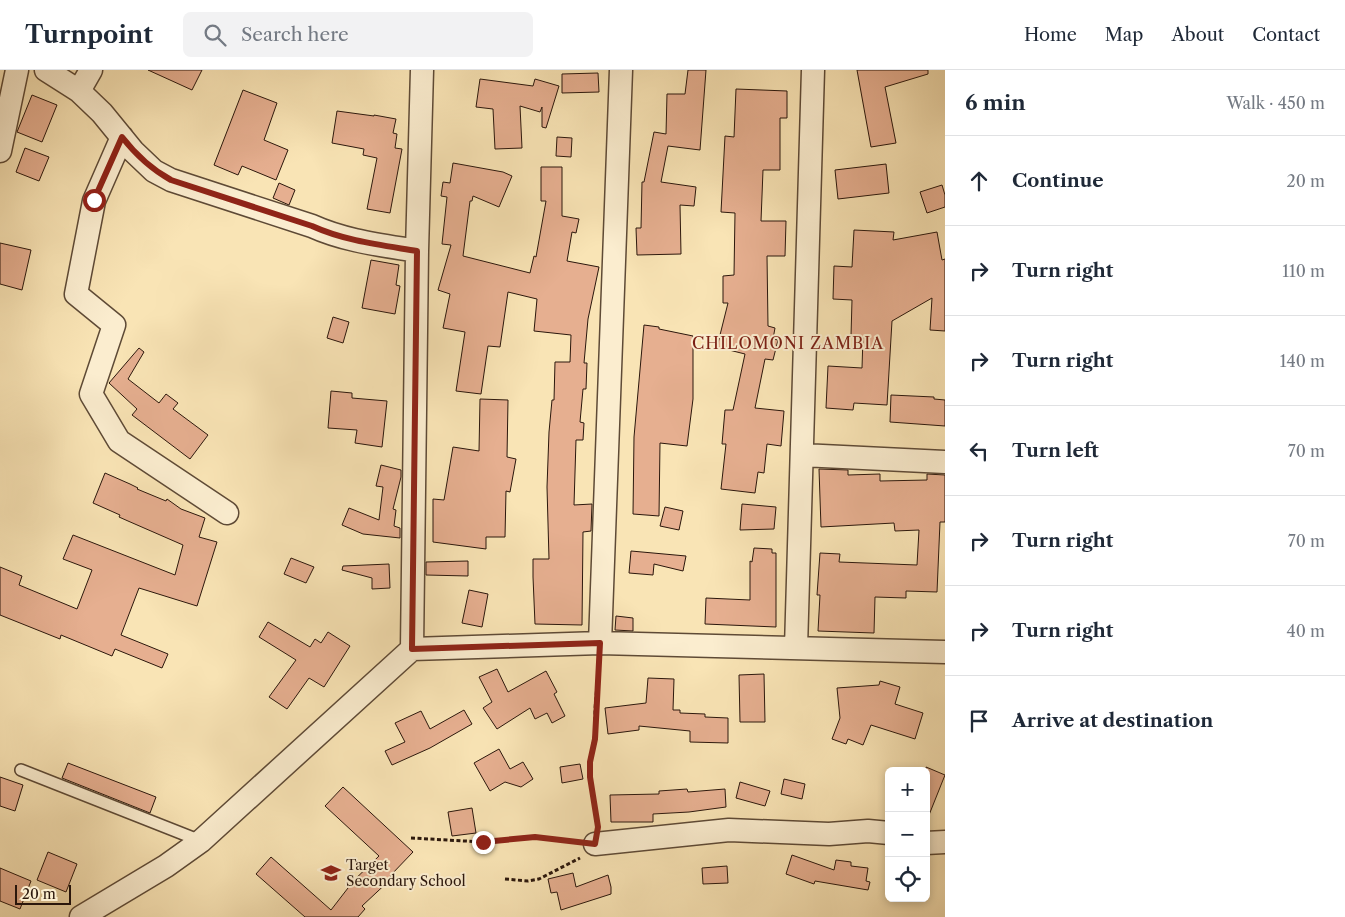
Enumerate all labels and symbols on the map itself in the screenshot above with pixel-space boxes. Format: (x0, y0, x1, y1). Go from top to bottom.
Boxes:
route start (83, 189, 106, 212)
district label: CHILOMONI ZAMBIA (692, 333, 884, 353)
route end (472, 831, 495, 854)
place label: Target Secondary School (346, 856, 466, 890)
school or university icon: Target Secondary School (320, 862, 342, 884)
scale bar (15, 882, 71, 905)

